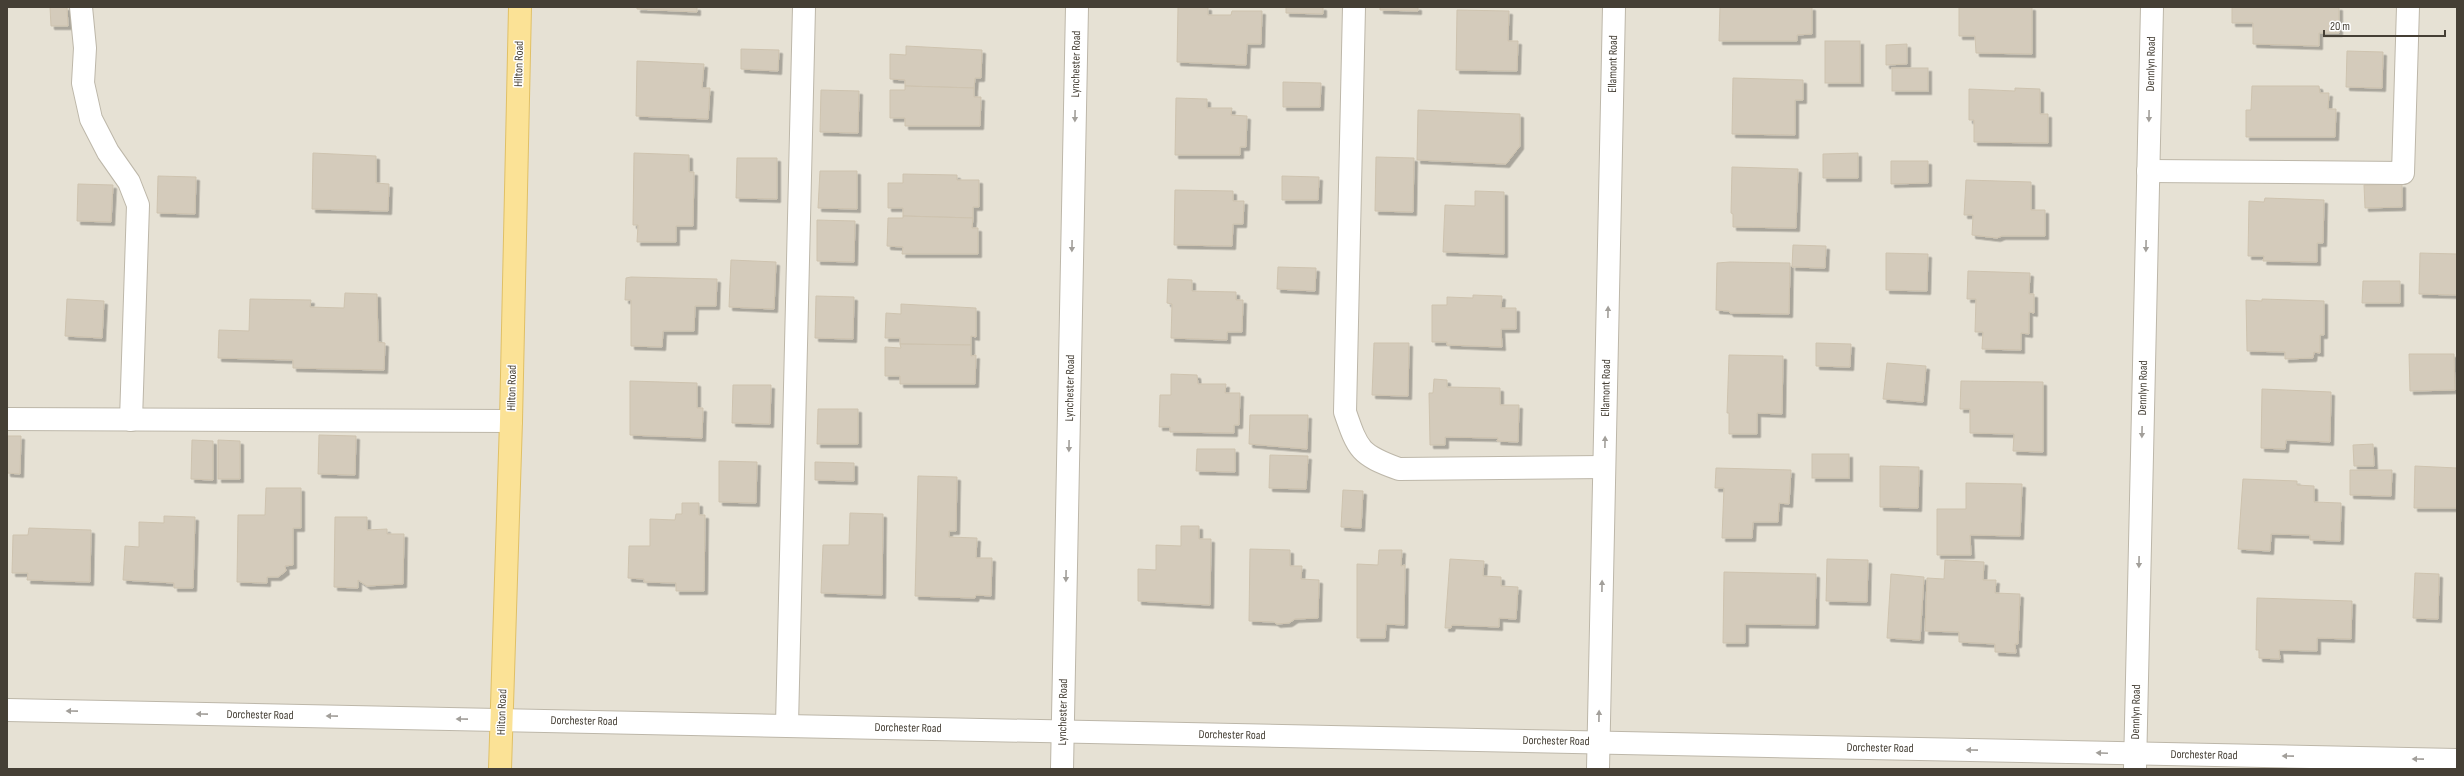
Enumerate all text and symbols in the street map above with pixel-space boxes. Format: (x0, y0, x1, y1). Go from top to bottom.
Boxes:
scale bar (2324, 12, 2445, 38)
text: 20 m (2330, 19, 2350, 34)
street label: Lynchester Road (1068, 31, 1084, 97)
street label: Ellamont Road (1605, 35, 1621, 93)
street label: Dennlyn Road (2143, 36, 2159, 92)
street label: Hilton Road (511, 41, 527, 87)
one-way arrow (1072, 110, 1078, 123)
one-way arrow (2146, 110, 2153, 122)
one-way arrow (1069, 240, 1076, 252)
one-way arrow (2143, 240, 2150, 252)
one-way arrow (1605, 305, 1611, 318)
street label: Lynchester Road (1062, 355, 1078, 421)
street label: Ellamont Road (1598, 359, 1614, 417)
street label: Dennlyn Road (2135, 360, 2151, 416)
street label: Hilton Road (504, 365, 520, 411)
one-way arrow (2139, 426, 2145, 439)
one-way arrow (1602, 435, 1608, 448)
one-way arrow (1065, 440, 1072, 452)
one-way arrow (2136, 556, 2142, 569)
one-way arrow (1063, 570, 1069, 583)
one-way arrow (1598, 580, 1605, 592)
street label: Lynchester Road (1055, 679, 1071, 745)
street label: Dennlyn Road (2128, 684, 2144, 740)
street label: Hilton Road (494, 689, 510, 735)
street label: Dorchester Road (226, 707, 294, 723)
one-way arrow (65, 708, 78, 714)
one-way arrow (196, 710, 208, 717)
one-way arrow (1595, 710, 1602, 722)
one-way arrow (325, 713, 338, 719)
street label: Dorchester Road (550, 713, 618, 729)
one-way arrow (455, 716, 468, 722)
street label: Dorchester Road (874, 720, 942, 736)
street label: Dorchester Road (1198, 727, 1266, 743)
street label: Dorchester Road (1522, 733, 1590, 749)
street label: Dorchester Road (1846, 740, 1914, 756)
one-way arrow (1965, 747, 1978, 753)
street label: Dorchester Road (2170, 747, 2238, 763)
one-way arrow (2096, 749, 2108, 756)
one-way arrow (2282, 753, 2294, 760)
one-way arrow (2411, 756, 2424, 762)

